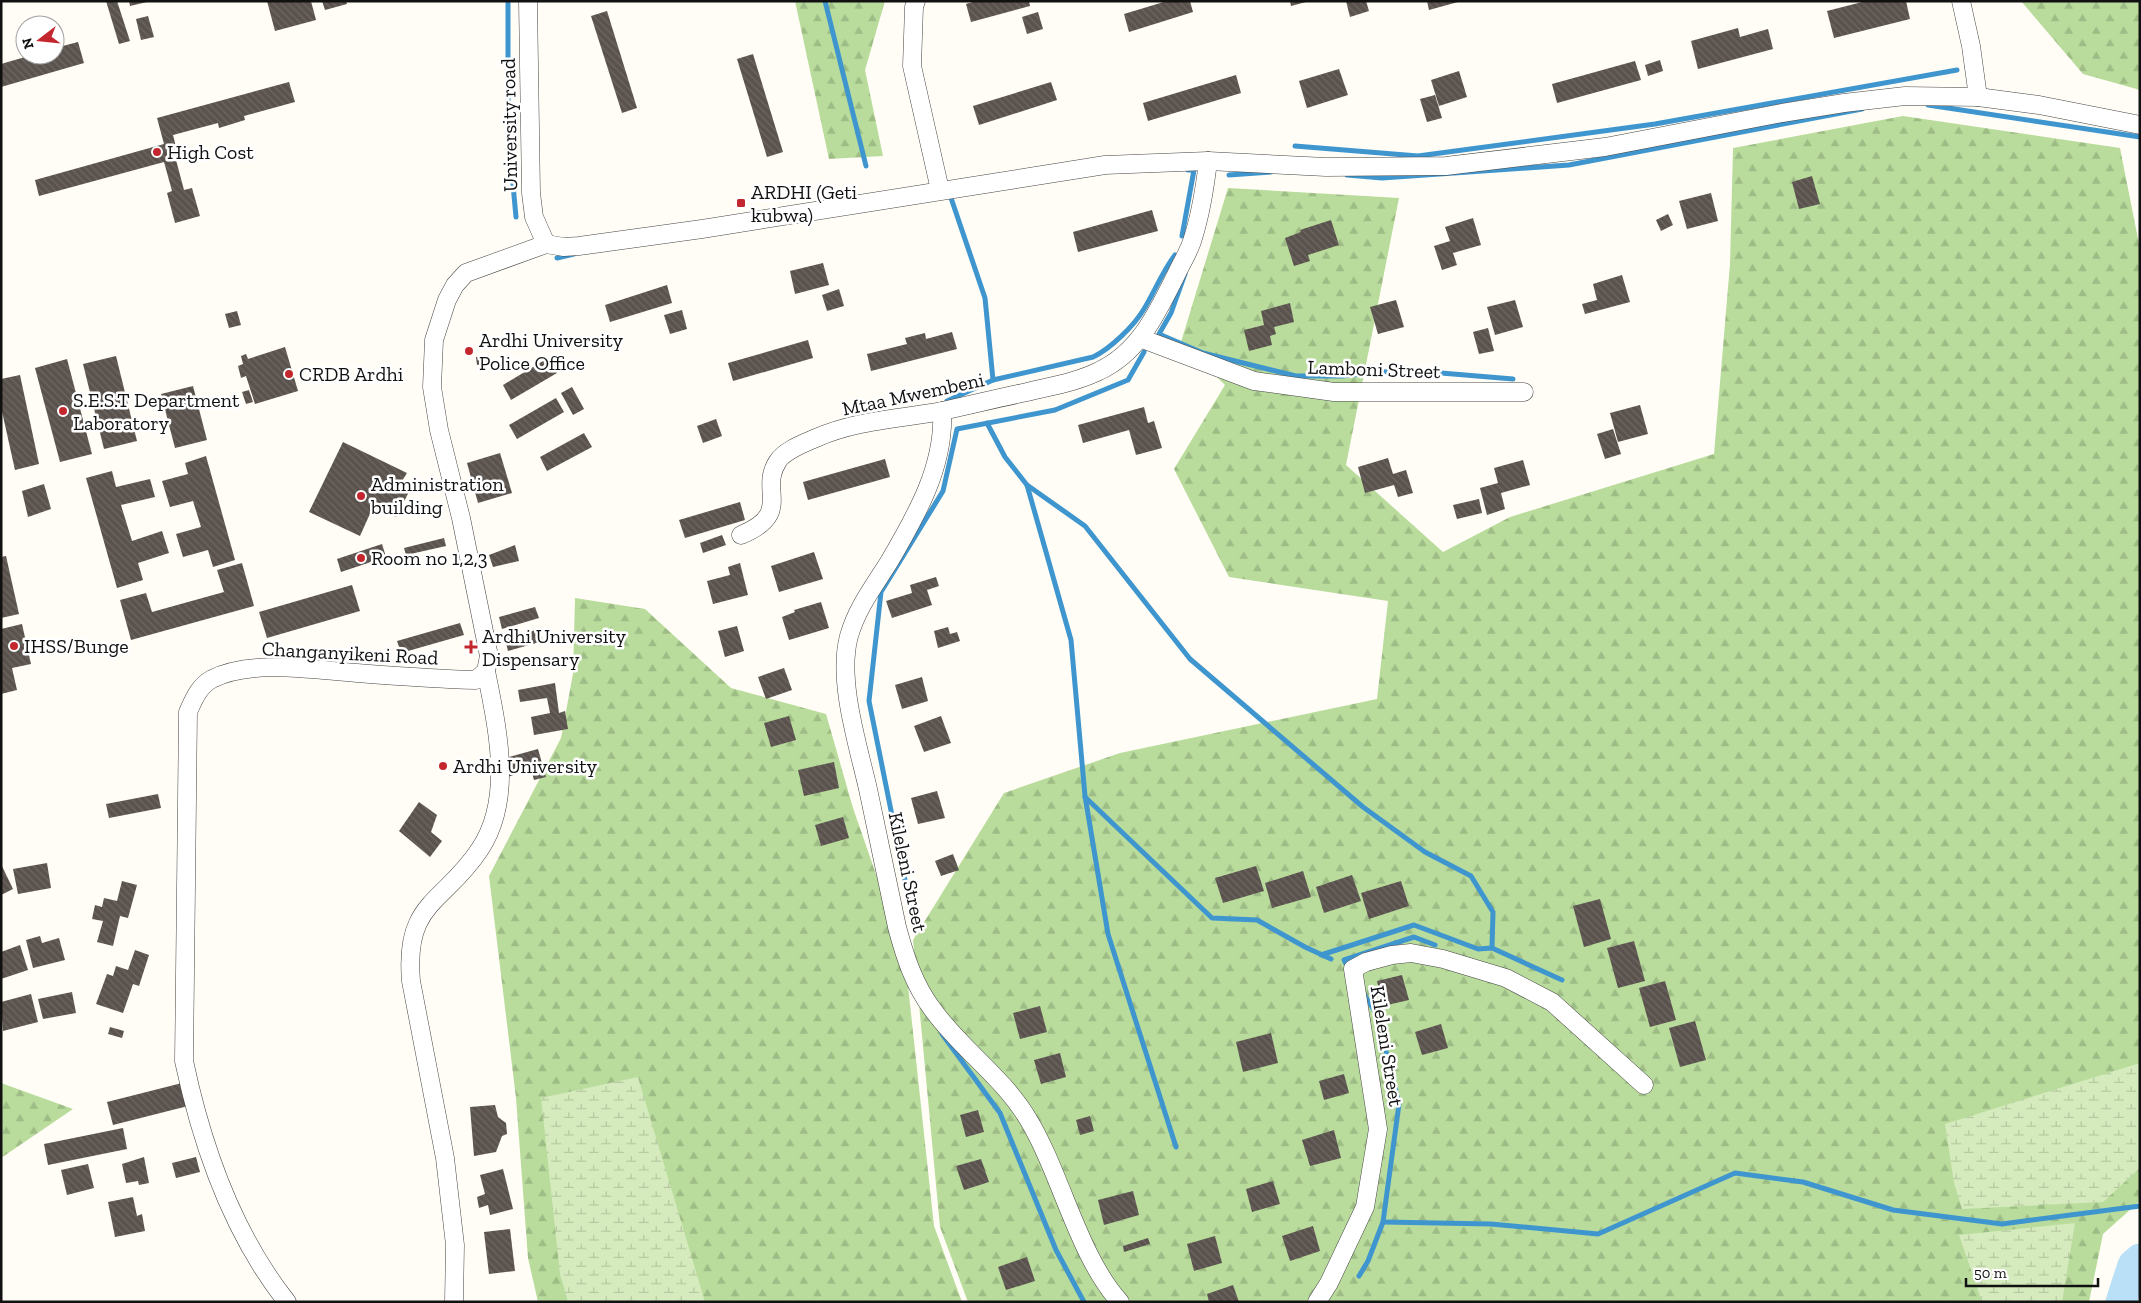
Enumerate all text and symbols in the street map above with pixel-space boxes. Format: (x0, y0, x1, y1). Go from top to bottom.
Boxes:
north arrow (15, 15, 65, 65)
text: N (18, 36, 38, 51)
street label: University road (496, 58, 522, 192)
place label: High Cost (167, 140, 254, 164)
marker: High Cost (151, 146, 163, 158)
place label: ARDHI (Geti kubwa) (751, 180, 858, 227)
marker: ARDHI (Geti kubwa) (735, 197, 747, 209)
place label: Ardhi University Police Office (479, 328, 624, 375)
marker: Ardhi University Police Office (463, 345, 475, 357)
street label: Lamboni Street (1307, 355, 1441, 383)
place label: CRDB Ardhi (299, 362, 404, 386)
street label: Mtaa Mwembeni (840, 367, 987, 421)
marker: CRDB Ardhi (283, 368, 295, 380)
place label: S.E.S.T Department Laboratory (73, 388, 240, 435)
marker: S.E.S.T Department Laboratory (57, 405, 69, 417)
place label: Administration building (370, 472, 504, 519)
marker: Administration building (355, 490, 367, 502)
place label: Room no 1,2,3 (371, 546, 488, 570)
marker: Room no 1,2,3 (355, 552, 367, 564)
place label: Ardhi University Dispensary (482, 624, 627, 671)
place label: IHSS/Bunge (24, 634, 129, 658)
street label: Changanyikeni Road (261, 636, 439, 670)
marker: IHSS/Bunge (8, 640, 20, 652)
marker: Ardhi University Dispensary (464, 640, 478, 654)
place label: Ardhi University (453, 754, 598, 778)
marker: Ardhi University (437, 760, 449, 772)
street label: Kileleni Street (884, 810, 933, 935)
street label: Kileleni Street (1366, 984, 1408, 1109)
scale bar (1966, 1256, 2098, 1288)
text: 50 m (1974, 1264, 2007, 1282)

